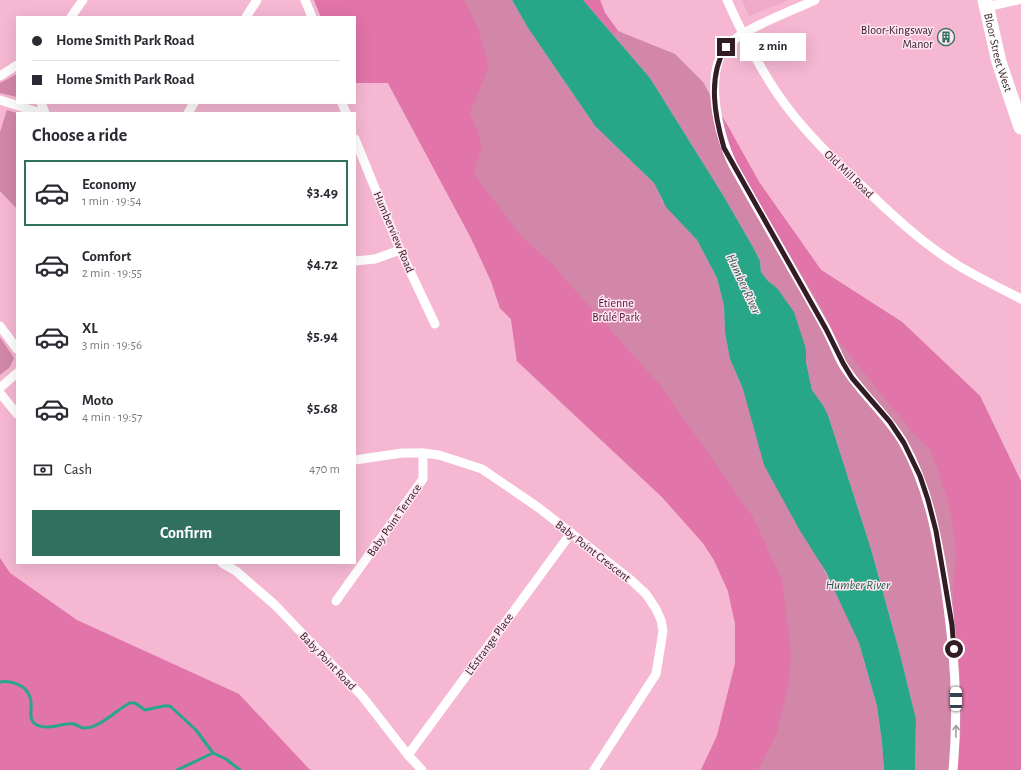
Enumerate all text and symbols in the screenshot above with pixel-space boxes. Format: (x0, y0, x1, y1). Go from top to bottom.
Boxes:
street label: Bloor Street West (982, 12, 1015, 94)
place label: Bloor-Kingsway Manor (861, 24, 933, 50)
building icon: Bloor-Kingsway Manor (936, 27, 956, 47)
text: Home Smith Park Road (56, 33, 194, 48)
callout: 2 min (740, 33, 806, 61)
route end (717, 38, 735, 56)
text: 2 min (759, 40, 787, 53)
text: Home Smith Park Road (56, 72, 194, 87)
text: Choose a ride (32, 127, 127, 145)
street label: Old Mill Road (822, 148, 876, 200)
icon: car (34, 175, 70, 211)
text: Economy (82, 177, 136, 192)
text: $3.49 (307, 185, 338, 200)
street label: Humberview Road (372, 190, 416, 274)
text: 1 min · 19:54 (82, 195, 141, 208)
icon: car (34, 247, 70, 283)
text: Comfort (82, 249, 131, 264)
water label: Humber River (723, 252, 763, 317)
text: $4.72 (307, 257, 338, 272)
text: 2 min · 19:55 (82, 267, 142, 280)
park label: Étienne Brûlé Park (592, 296, 640, 323)
icon: car (34, 319, 70, 355)
text: XL (82, 321, 98, 336)
text: $5.94 (307, 329, 338, 344)
text: 3 min · 19:56 (82, 339, 142, 352)
icon: car (34, 391, 70, 427)
text: Moto (82, 393, 114, 408)
text: $5.68 (307, 401, 338, 416)
text: 4 min · 19:57 (82, 411, 142, 424)
icon: cash (32, 459, 54, 481)
text: Cash (64, 462, 92, 477)
text: 470 m (309, 463, 340, 476)
street label: Baby Point Terrace (365, 482, 424, 559)
button: Confirm (32, 510, 340, 556)
street label: Baby Point Crescent (553, 518, 633, 585)
water label: Humber River (826, 579, 891, 592)
street label: L'Estrange Place (463, 611, 515, 677)
street label: Baby Point Road (297, 630, 359, 693)
route start (945, 640, 963, 658)
car (950, 687, 962, 711)
one-way arrow (952, 725, 960, 738)

